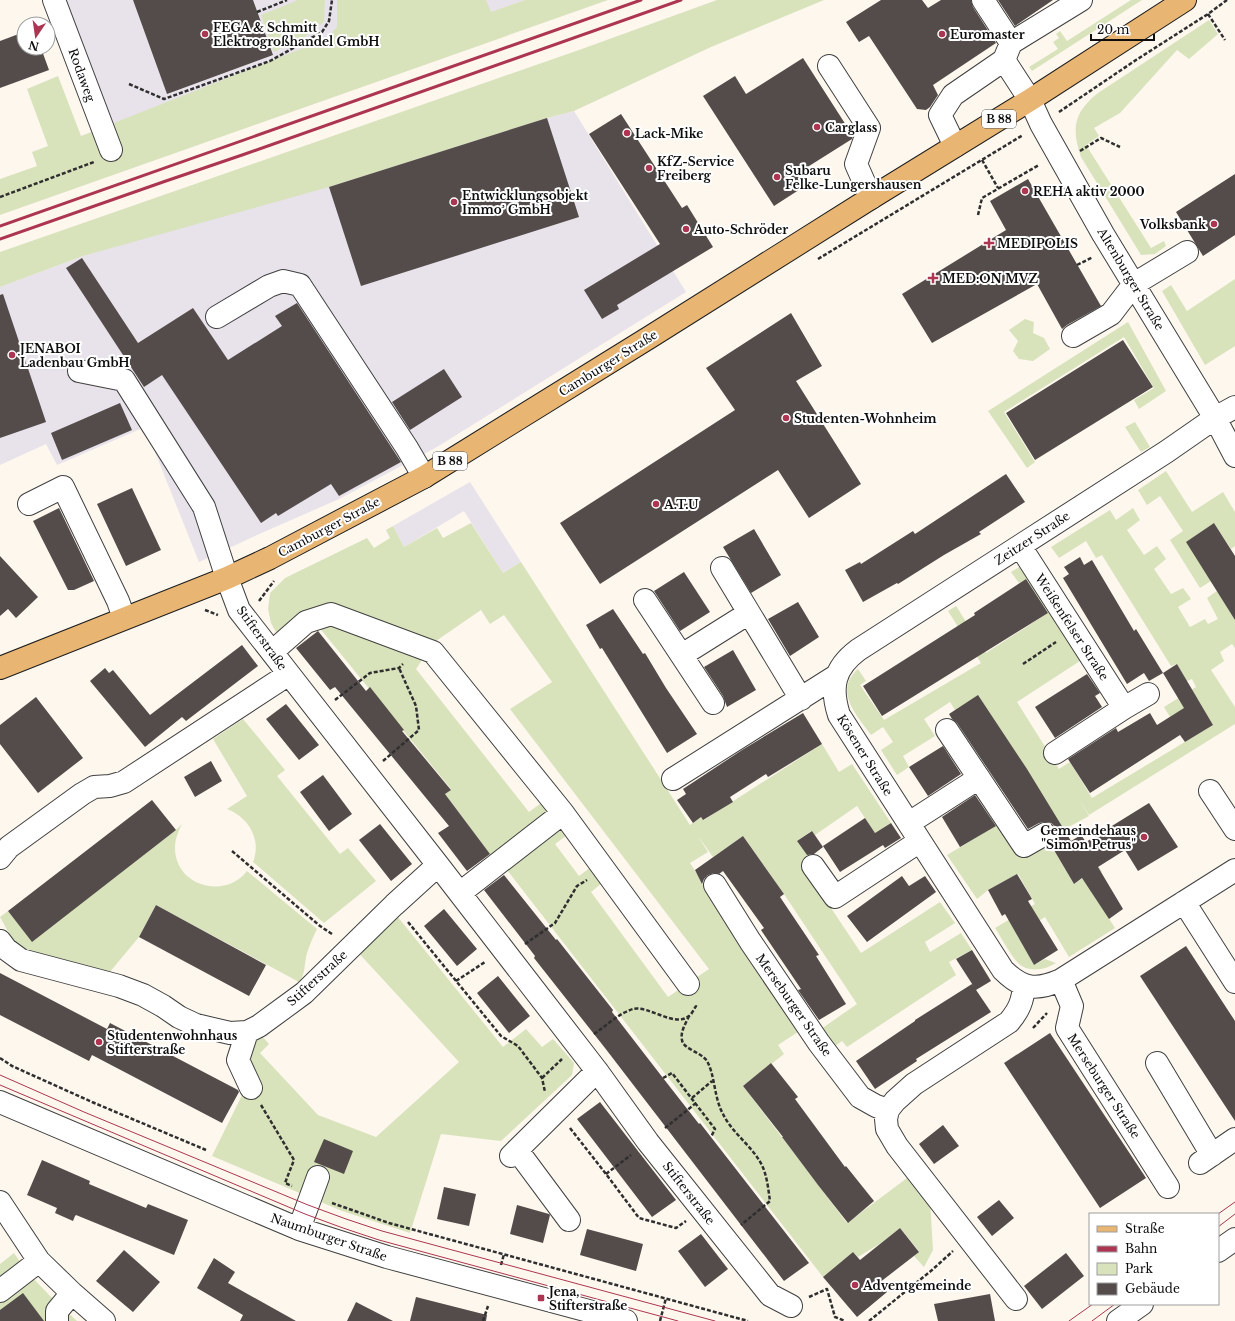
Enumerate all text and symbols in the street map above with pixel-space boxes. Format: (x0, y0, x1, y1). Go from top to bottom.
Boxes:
north arrow (16, 16, 56, 56)
scale bar (1091, 16, 1154, 42)
place label: FEGA & Schmitt Elektrogroßhandel GmbH (213, 20, 379, 49)
text: 20 m (1097, 22, 1129, 37)
place label: Euromaster (950, 27, 1025, 42)
marker: FEGA & Schmitt Elektrogroßhandel GmbH (200, 29, 210, 39)
marker: Euromaster (937, 29, 947, 39)
text: N (26, 38, 40, 54)
street label: Rodaweg (65, 46, 99, 105)
road number: B 88 (982, 110, 1016, 128)
place label: Carglass (825, 120, 878, 135)
marker: Carglass (812, 122, 822, 132)
place label: Lack-Mike (635, 126, 703, 141)
marker: Lack-Mike (622, 128, 632, 138)
place label: KfZ-Service Freiberg (657, 154, 734, 183)
marker: KfZ-Service Freiberg (644, 163, 654, 173)
place label: Subaru Felke-Lungershausen (785, 163, 922, 192)
marker: Subaru Felke-Lungershausen (772, 172, 782, 182)
place label: REHA aktiv 2000 (1033, 184, 1145, 199)
marker: REHA aktiv 2000 (1020, 186, 1030, 196)
place label: Entwicklungsobjekt Immo⁵ GmbH (462, 188, 589, 217)
marker: Entwicklungsobjekt Immo⁵ GmbH (449, 197, 459, 207)
place label: Volksbank (1139, 217, 1207, 232)
marker: Volksbank (1209, 219, 1219, 229)
place label: Auto-Schröder (693, 222, 788, 237)
marker: Auto-Schröder (681, 224, 691, 234)
street label: Altenburger Straße (1094, 224, 1168, 333)
place label: MEDIPOLIS (997, 236, 1078, 251)
marker: MEDIPOLIS (984, 238, 994, 248)
place label: MED:ON MVZ (942, 271, 1038, 286)
marker: MED:ON MVZ (927, 272, 939, 284)
street label: Camburger Straße (556, 327, 660, 399)
place label: JENABOI Ladenbau GmbH (17, 341, 130, 370)
marker: JENABOI Ladenbau GmbH (7, 350, 17, 360)
place label: Studenten-Wohnheim (794, 411, 937, 426)
marker: Studenten-Wohnheim (781, 413, 791, 423)
road number: B 88 (433, 452, 467, 470)
street label: Camburger Straße (275, 494, 383, 560)
place label: A.T.U (663, 497, 699, 512)
marker: A.T.U (651, 499, 661, 509)
street label: Zeitzer Straße (992, 508, 1073, 568)
street label: Weißenfelser Straße (1031, 570, 1112, 683)
street label: Stifterstraße (234, 603, 290, 673)
street label: Kösener Straße (834, 712, 896, 798)
place label: Gemeindehaus "Simon Petrus" (1040, 823, 1136, 852)
marker: Gemeindehaus "Simon Petrus" (1139, 832, 1149, 842)
street label: Stifterstraße (284, 947, 350, 1009)
street label: Merseburger Straße (753, 951, 835, 1059)
place label: Studentenwohnhaus Stifterstraße (107, 1028, 238, 1057)
street label: Merseburger Straße (1065, 1031, 1144, 1141)
marker: Studentenwohnhaus Stifterstraße (94, 1037, 104, 1047)
street label: Stifterstraße (660, 1159, 718, 1228)
street label: Naumburger Straße (269, 1210, 389, 1264)
legend (1089, 1213, 1219, 1305)
text: Straße (1125, 1221, 1165, 1236)
text: Bahn (1125, 1241, 1157, 1256)
text: Park (1125, 1261, 1153, 1276)
place label: Adventgemeinde (862, 1278, 971, 1293)
marker: Adventgemeinde (850, 1280, 860, 1290)
text: Gebäude (1125, 1281, 1180, 1296)
place label: Jena, Stifterstraße (546, 1284, 627, 1313)
marker: Jena, Stifterstraße (536, 1293, 546, 1303)

